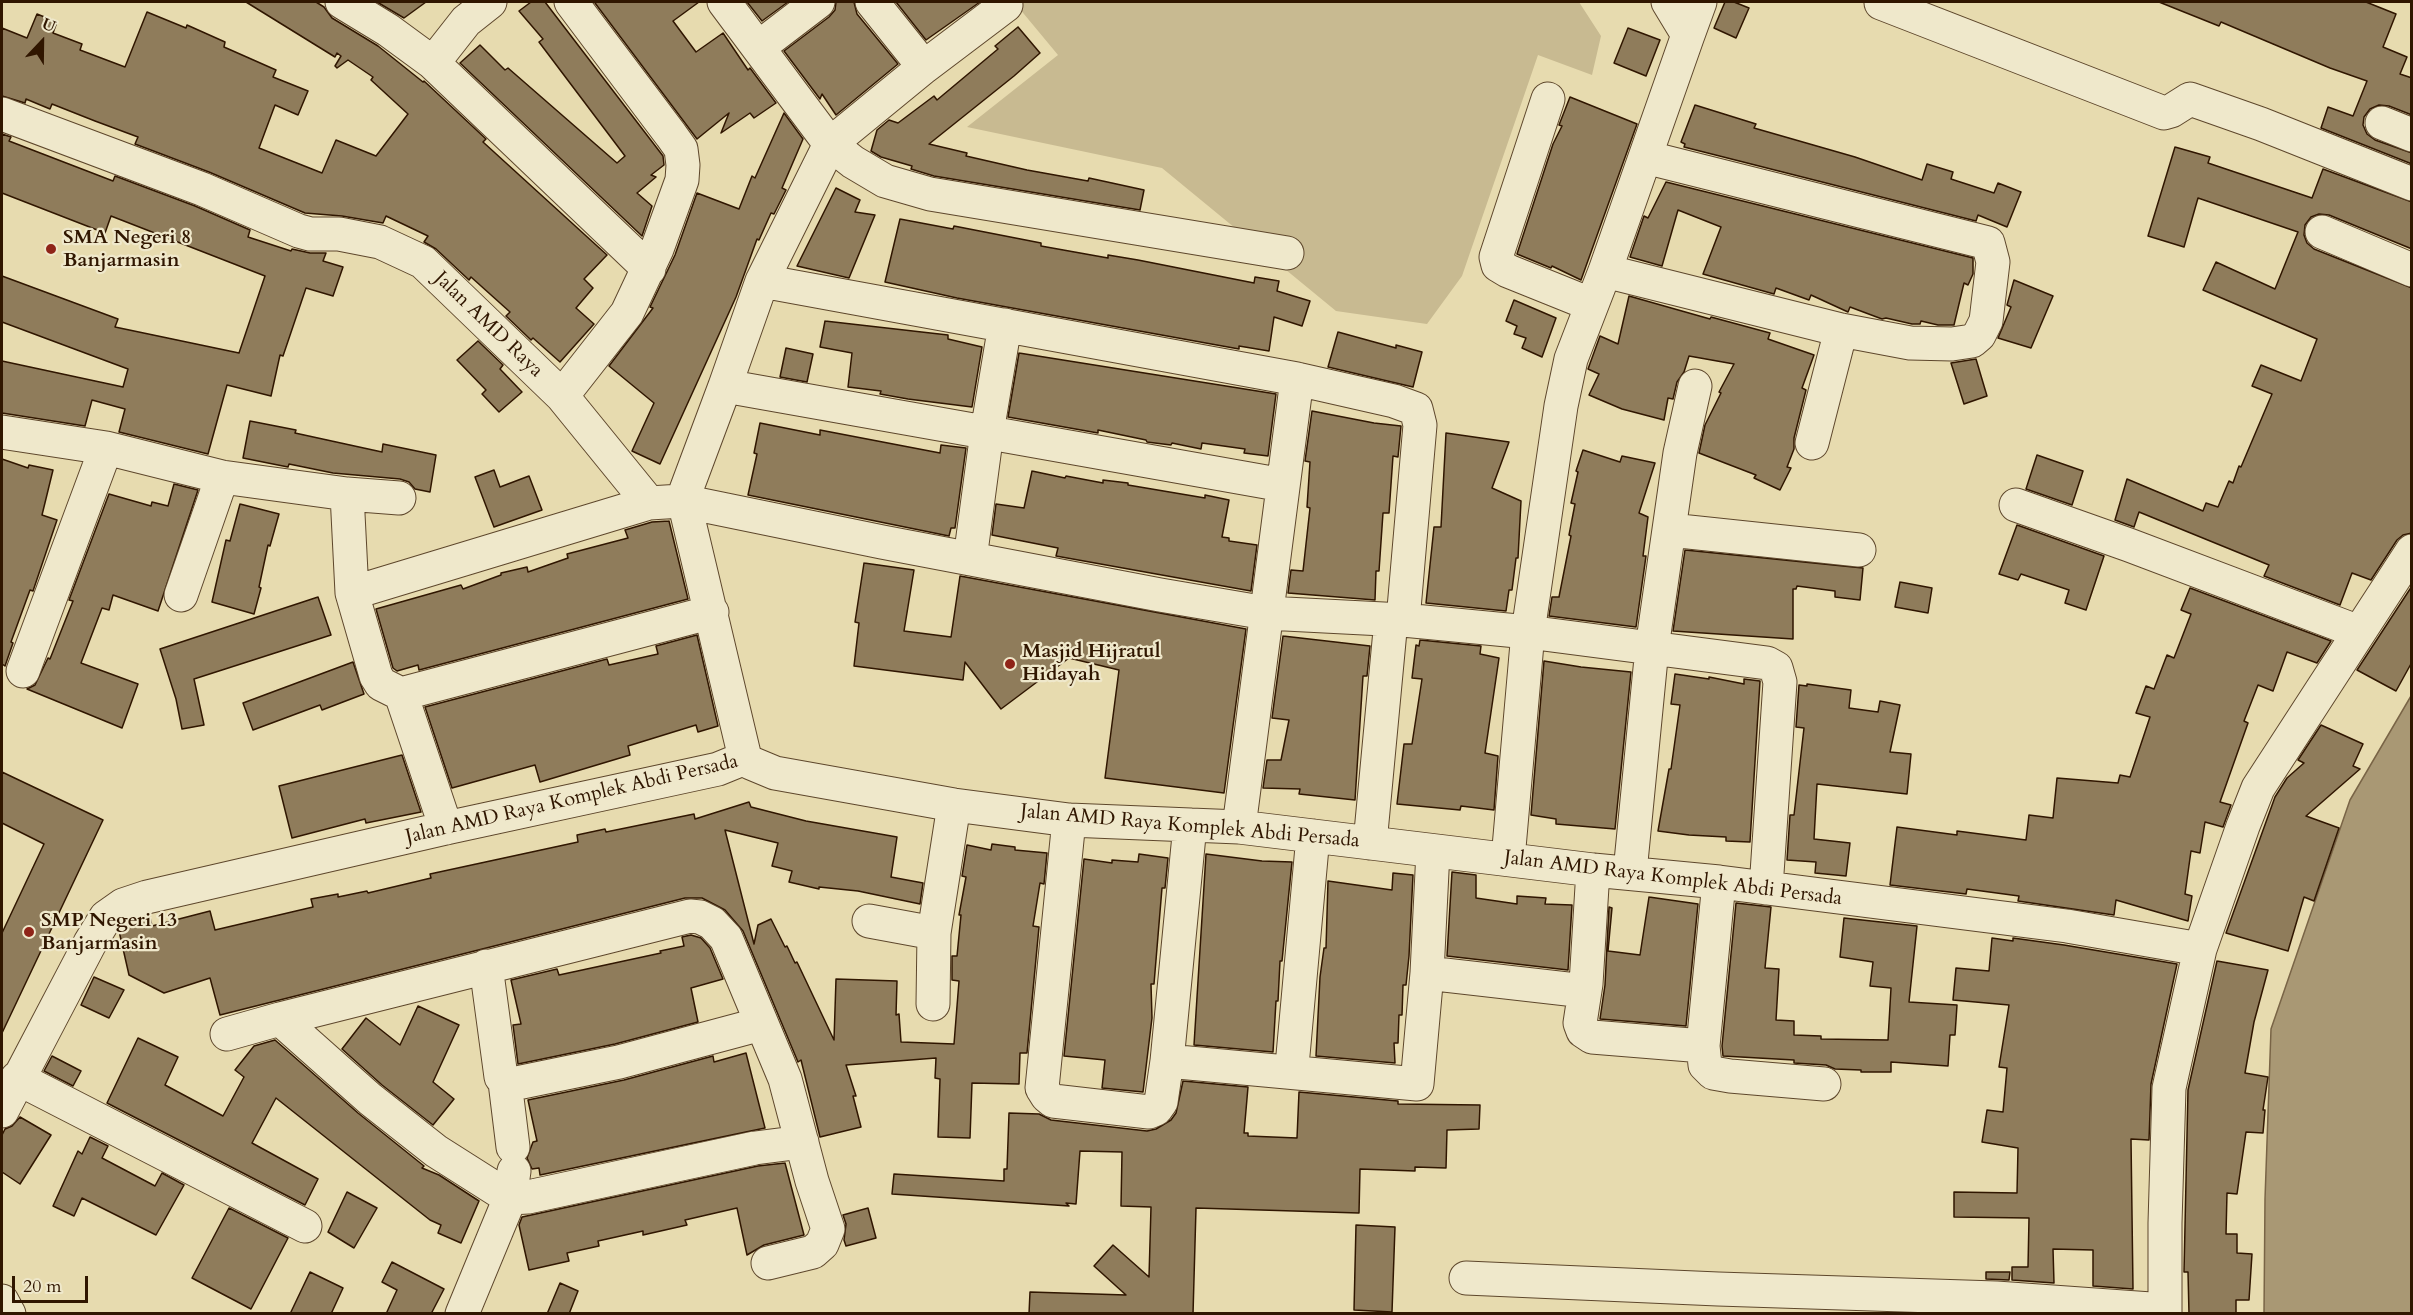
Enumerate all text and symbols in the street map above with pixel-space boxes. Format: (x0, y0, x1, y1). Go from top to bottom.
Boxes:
north arrow (12, 12, 72, 72)
text: U (39, 13, 59, 38)
place label: SMA Negeri 8 Banjarmasin (63, 226, 191, 273)
marker: SMA Negeri 8 Banjarmasin (44, 242, 58, 256)
street label: Jalan AMD Raya (428, 267, 548, 383)
place label: Masjid Hijratul Hidayah (1022, 640, 1161, 687)
marker: Masjid Hijratul Hidayah (1003, 657, 1017, 671)
street label: Jalan AMD Raya Komplek Abdi Persada (403, 750, 741, 850)
street label: Jalan AMD Raya Komplek Abdi Persada (1019, 800, 1361, 854)
street label: Jalan AMD Raya Komplek Abdi Persada (1503, 846, 1843, 912)
place label: SMP Negeri 13 Banjarmasin (41, 909, 177, 956)
marker: SMP Negeri 13 Banjarmasin (22, 925, 36, 939)
scale bar (15, 1264, 92, 1302)
text: 20 m (23, 1274, 62, 1299)

